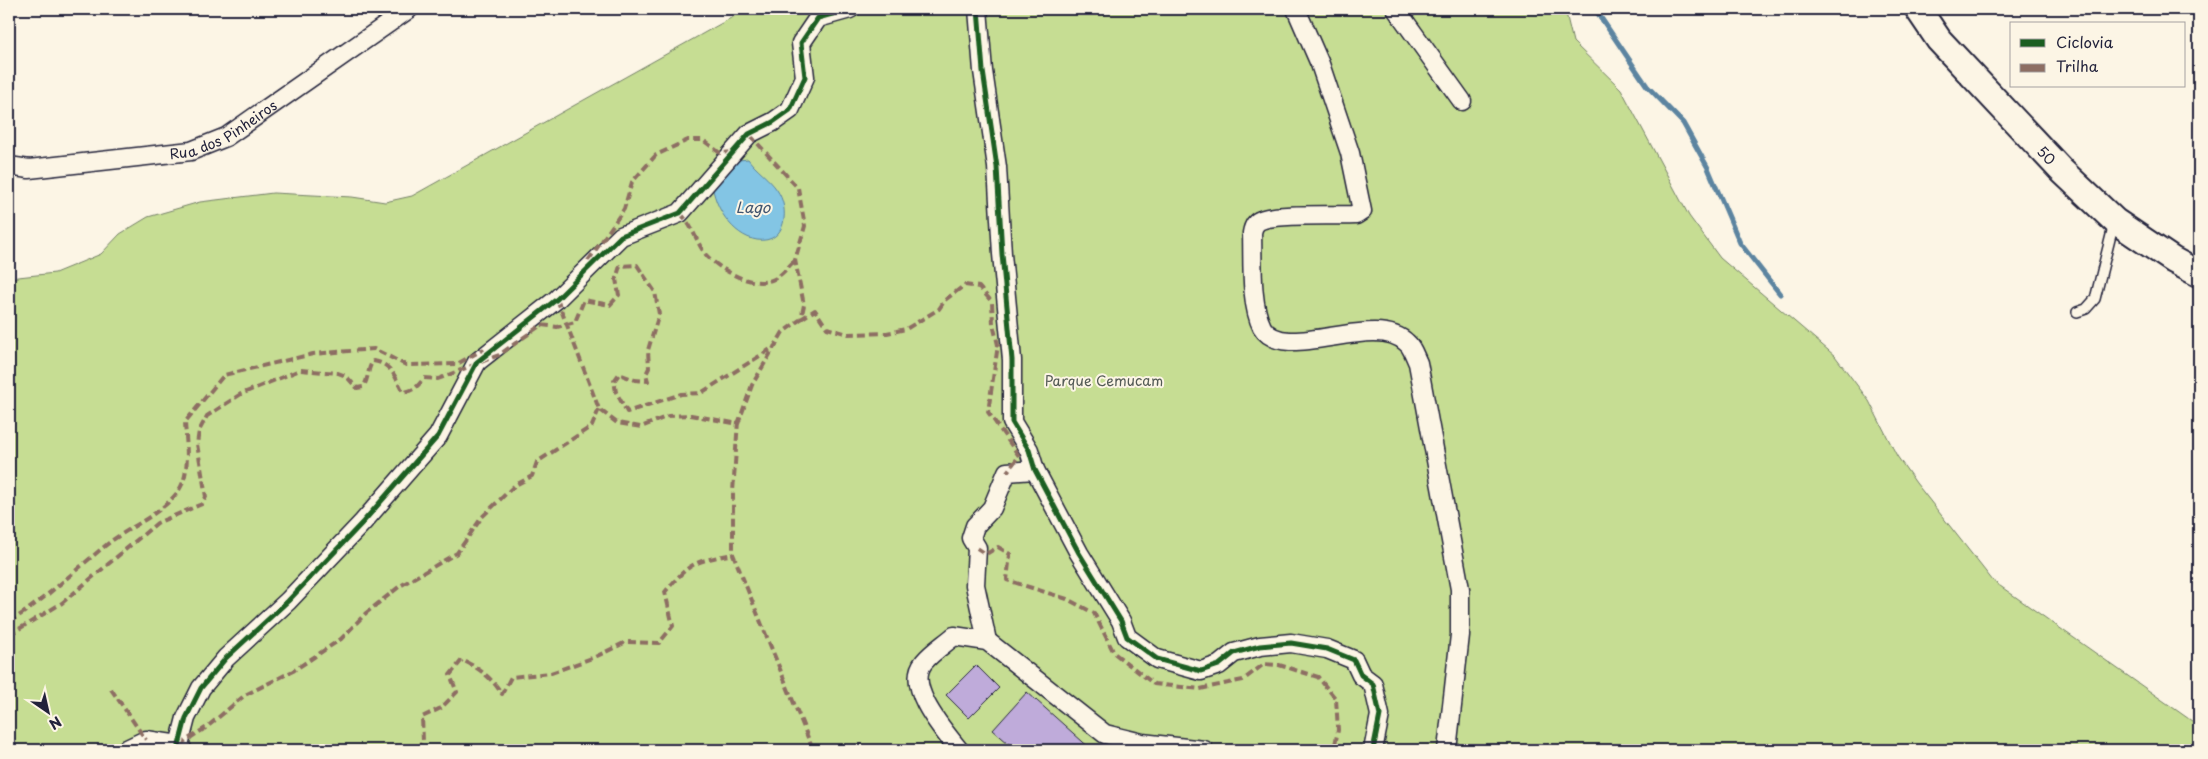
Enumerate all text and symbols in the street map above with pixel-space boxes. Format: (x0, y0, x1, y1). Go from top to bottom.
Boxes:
legend (2010, 22, 2186, 88)
text: Ciclovia (2056, 30, 2114, 53)
text: Trilha (2056, 54, 2099, 77)
street label: Rua dos Pinheiros (168, 94, 281, 164)
street label: 50 (2033, 141, 2061, 169)
water label: Lago (736, 195, 772, 218)
park label: Parque Cemucam (1045, 370, 1163, 391)
north arrow (22, 686, 72, 736)
text: N (45, 711, 66, 735)

